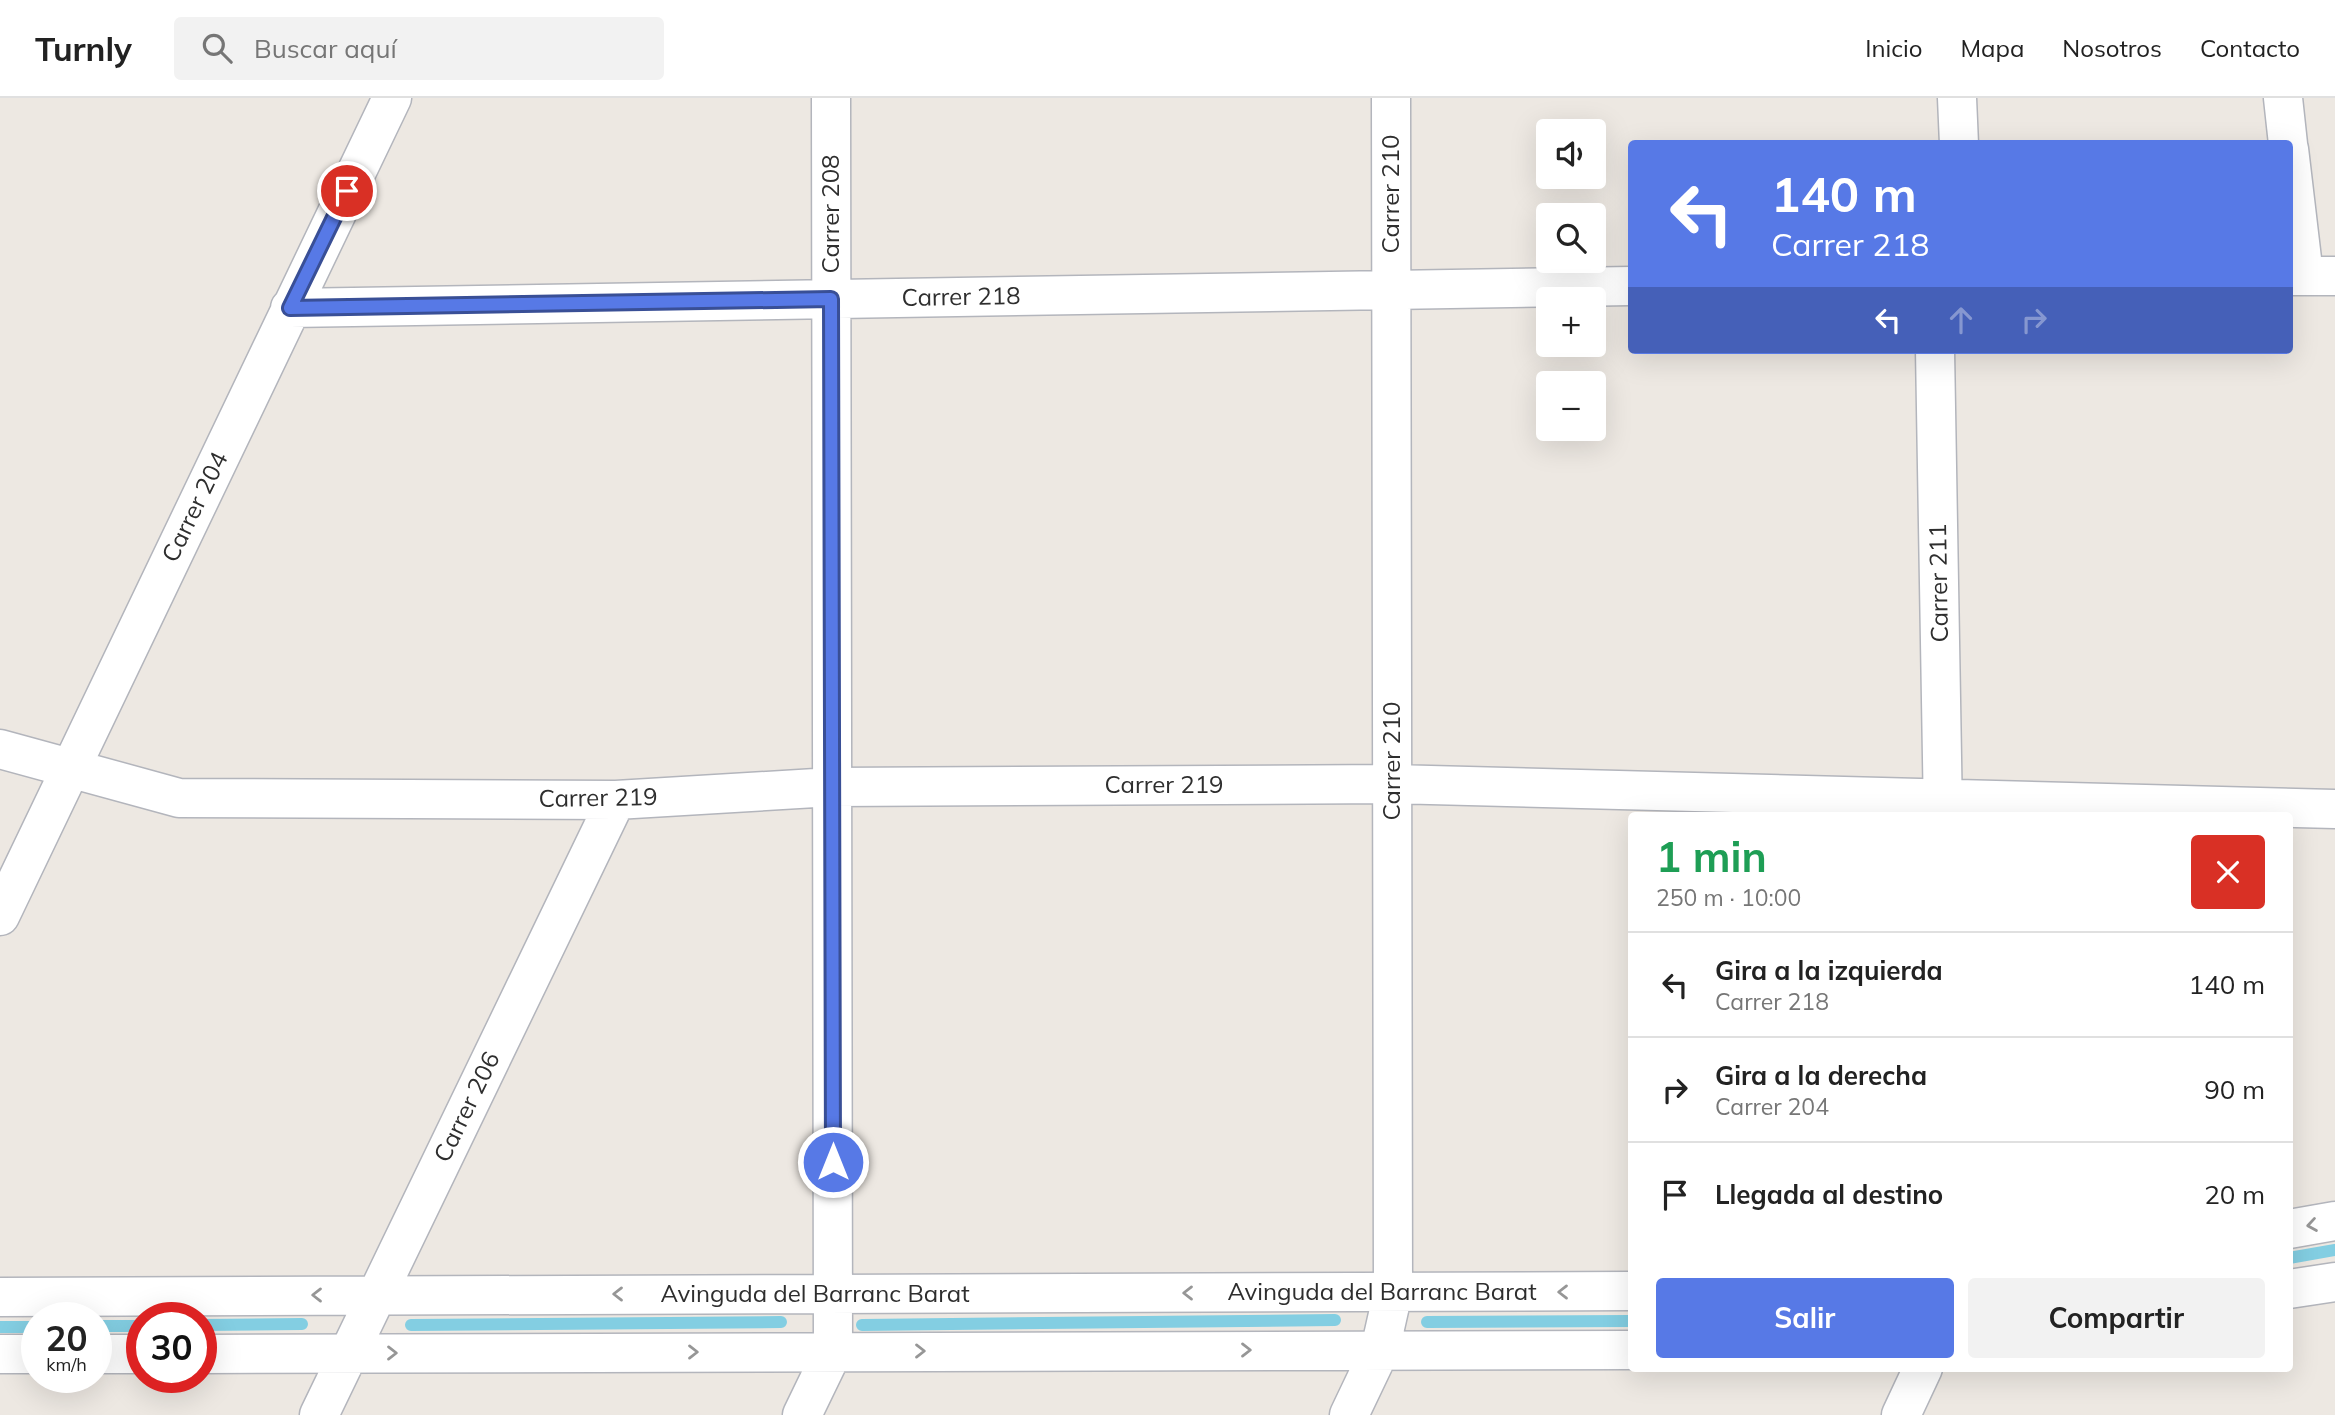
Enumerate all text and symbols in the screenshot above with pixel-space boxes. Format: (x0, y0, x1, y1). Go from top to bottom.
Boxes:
search box (174, 17, 664, 80)
text: Turnly (35, 28, 132, 69)
icon: search (198, 29, 236, 67)
text: Buscar aquí (254, 32, 397, 65)
text: Inicio (1865, 33, 1922, 63)
text: Mapa (1960, 33, 2024, 63)
text: Nosotros (2062, 33, 2162, 63)
text: Contacto (2200, 33, 2300, 63)
map controls (1536, 119, 1606, 441)
button: sound (1536, 119, 1606, 189)
street label: Carrer 210 (1375, 135, 1405, 253)
street label: Carrer 208 (815, 155, 845, 273)
pin (317, 161, 377, 221)
text: 140 m (1771, 163, 1917, 224)
icon: left (1656, 168, 1747, 259)
icon: arrive (328, 172, 366, 210)
button: search (1536, 203, 1606, 273)
text: Carrer 218 (1771, 224, 1930, 264)
street label: Carrer 218 (901, 280, 1021, 312)
button: + (1536, 287, 1606, 357)
icon: left (1869, 301, 1907, 339)
icon: ahead (1942, 301, 1980, 339)
icon: right (2015, 301, 2053, 339)
button: − (1536, 371, 1606, 441)
street label: Carrer 204 (155, 447, 234, 567)
street label: Carrer 211 (1922, 523, 1954, 643)
street label: Carrer 210 (1376, 702, 1406, 820)
street label: Carrer 219 (1105, 769, 1223, 799)
street label: Carrer 219 (538, 781, 658, 813)
text: 1 min (1656, 830, 1767, 883)
button: close (2191, 835, 2265, 909)
text: 250 m · 10:00 (1656, 883, 1801, 912)
text: Gira a la izquierda (1715, 954, 1943, 987)
icon: left (1656, 966, 1694, 1004)
text: 140 m (2189, 968, 2265, 1001)
text: Carrer 218 (1715, 987, 1829, 1016)
street label: Carrer 206 (427, 1047, 506, 1167)
text: Gira a la derecha (1715, 1059, 1927, 1092)
icon: right (1656, 1071, 1694, 1109)
text: 90 m (2204, 1073, 2265, 1106)
text: Carrer 204 (1715, 1092, 1829, 1121)
position arrow (796, 1125, 870, 1199)
icon: arrive (1656, 1176, 1694, 1214)
text: Llegada al destino (1715, 1178, 1943, 1211)
text: 20 m (2204, 1178, 2265, 1211)
one-way arrow (2306, 1217, 2318, 1232)
street label: Avinguda del Barranc Barat (1227, 1276, 1537, 1306)
street label: Avinguda del Barranc Barat (660, 1278, 970, 1308)
button: Salir (1656, 1278, 1954, 1358)
button: Compartir (1968, 1278, 2265, 1358)
one-way arrow (1557, 1284, 1568, 1300)
one-way arrow (1183, 1285, 1193, 1301)
one-way arrow (612, 1286, 623, 1302)
one-way arrow (311, 1287, 322, 1302)
speed limit sign: 30 (126, 1302, 217, 1393)
text: 20 (45, 1316, 88, 1360)
one-way arrow (1241, 1342, 1252, 1358)
one-way arrow (916, 1343, 926, 1359)
one-way arrow (688, 1344, 699, 1360)
one-way arrow (387, 1345, 398, 1361)
text: km/h (46, 1353, 87, 1376)

